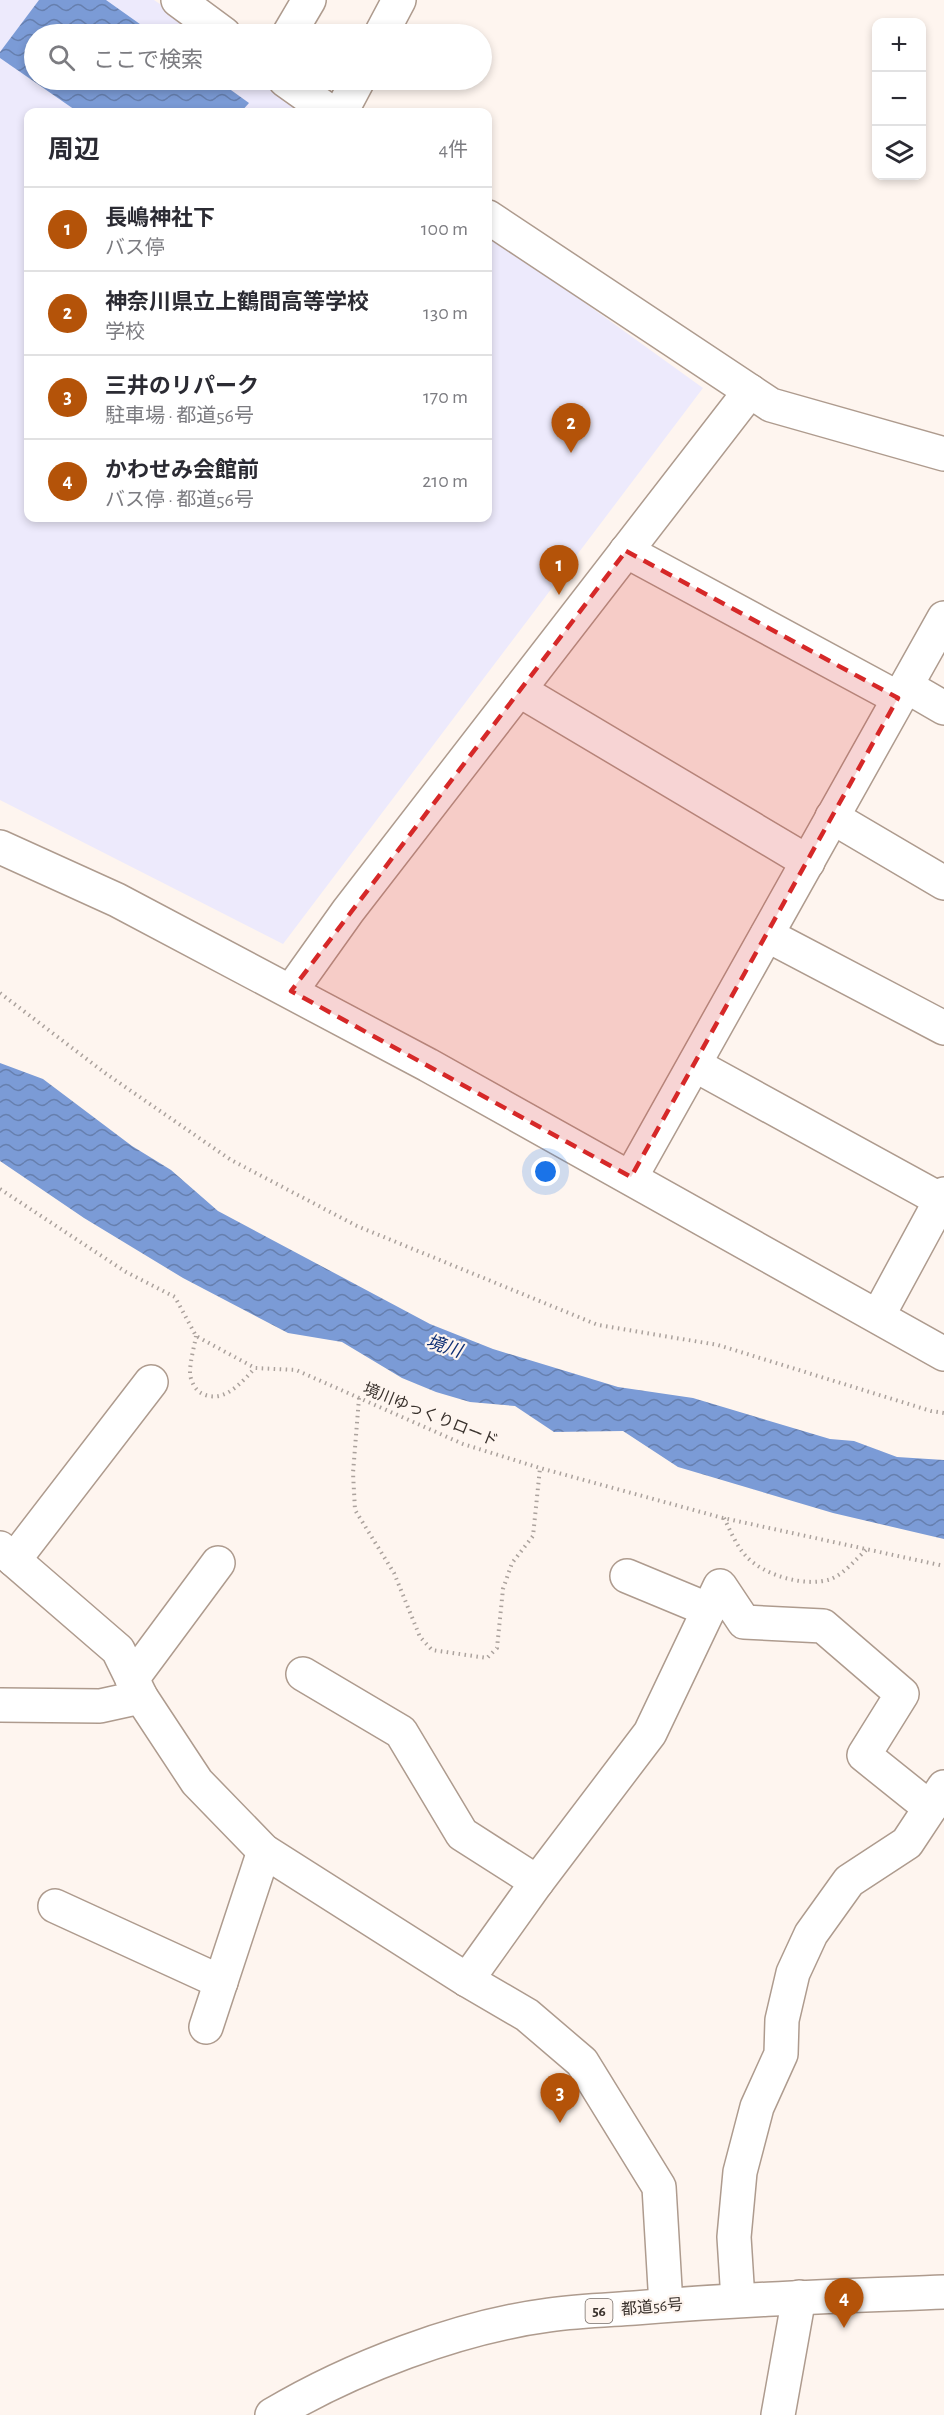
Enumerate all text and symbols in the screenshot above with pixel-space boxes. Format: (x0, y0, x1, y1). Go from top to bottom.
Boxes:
map controls (872, 18, 926, 180)
button: + (872, 18, 926, 72)
search box (24, 24, 492, 90)
icon: search (45, 41, 78, 74)
text: ここで検索 (93, 49, 203, 71)
button: − (872, 72, 926, 126)
button: layers (872, 126, 926, 180)
text: 周辺 (48, 137, 100, 163)
text: 4件 (438, 140, 468, 160)
text: 長嶋神社下 (105, 207, 215, 229)
text: 1 (64, 219, 71, 239)
text: 100 m (421, 219, 468, 239)
text: バス停 (105, 238, 165, 258)
text: 神奈川県立上鶴間高等学校 (105, 291, 369, 313)
text: 2 (63, 303, 72, 323)
text: 130 m (423, 303, 468, 323)
text: 学校 (105, 322, 145, 342)
text: 三井のリパーク (105, 375, 259, 397)
text: 3 (63, 387, 72, 407)
text: 170 m (423, 387, 468, 407)
pin: 2 (552, 404, 590, 453)
text: 駐車場 · 都道56号 (105, 406, 254, 426)
text: かわせみ会館前 (105, 459, 259, 481)
text: 4 (62, 471, 73, 491)
text: 210 m (422, 471, 468, 491)
text: バス停 · 都道56号 (105, 490, 254, 510)
pin: 1 (540, 546, 578, 595)
your location (531, 1157, 560, 1186)
water label: 境川 (424, 1331, 466, 1362)
street label: 境川ゆっくりロード (361, 1380, 501, 1449)
pin: 3 (540, 2074, 580, 2123)
pin: 4 (824, 2278, 864, 2328)
street label: 都道56号 (620, 2295, 684, 2318)
road number: 56 (586, 2299, 612, 2323)

